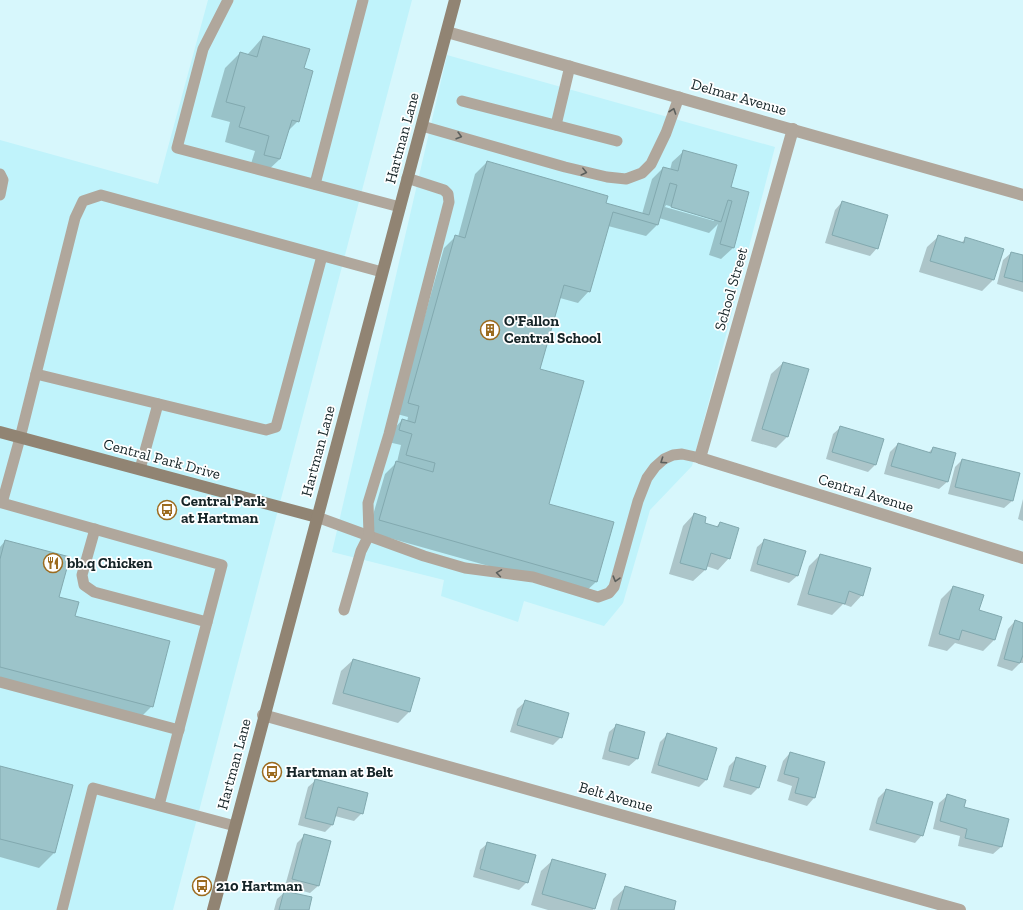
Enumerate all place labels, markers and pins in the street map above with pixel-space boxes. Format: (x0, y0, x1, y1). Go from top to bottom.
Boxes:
place label: O'Fallon Central School (504, 312, 601, 347)
building icon: O'Fallon Central School (479, 319, 501, 341)
place label: Central Park at Hartman (181, 492, 266, 527)
bus stop icon: Central Park at Hartman (156, 499, 178, 521)
restaurant icon: bb.q Chicken (42, 552, 64, 574)
place label: bb.q Chicken (66, 554, 152, 572)
bus stop icon: Hartman at Belt (261, 761, 283, 783)
place label: Hartman at Belt (286, 763, 394, 781)
bus stop icon: 210 Hartman (191, 875, 213, 897)
place label: 210 Hartman (216, 877, 303, 895)

